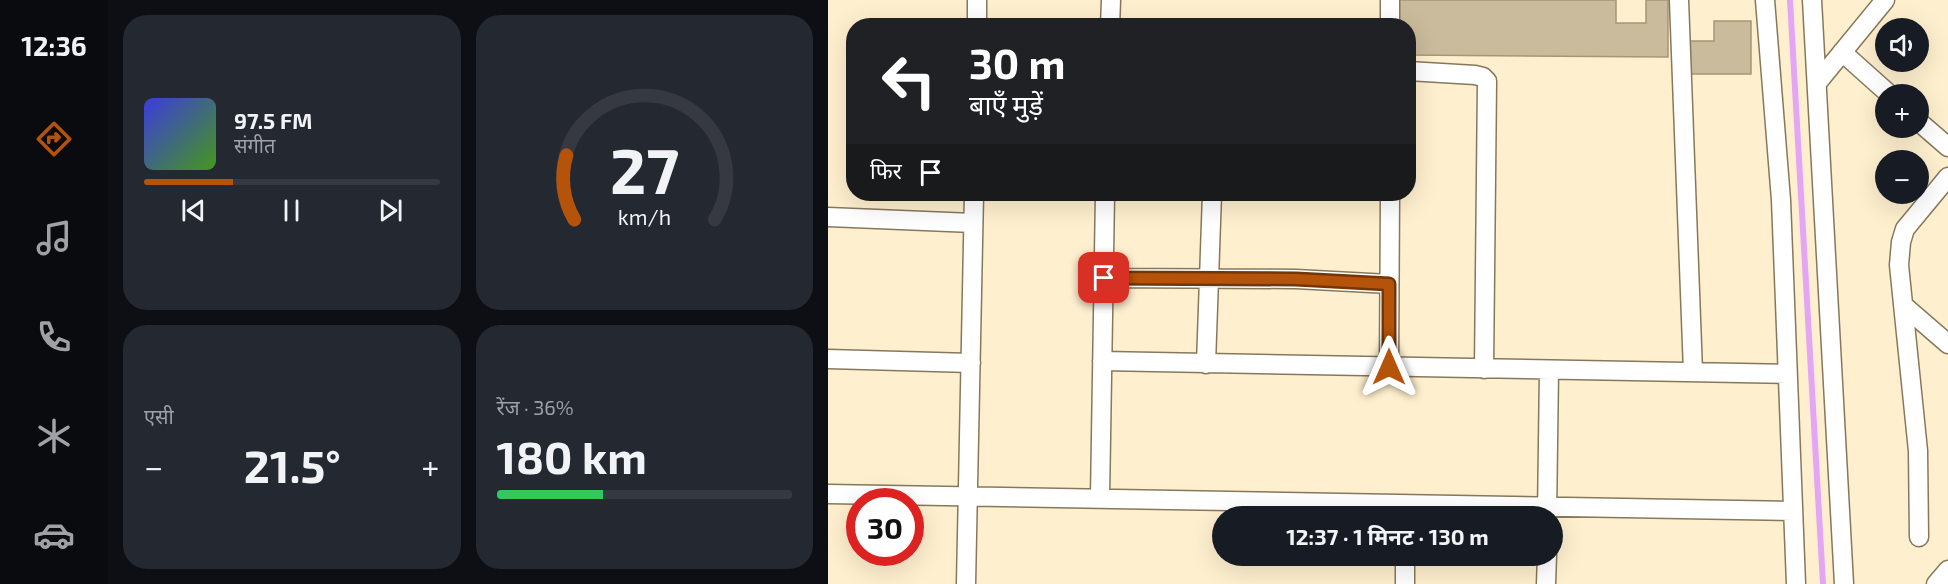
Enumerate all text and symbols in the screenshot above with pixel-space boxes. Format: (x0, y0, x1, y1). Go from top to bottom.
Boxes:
map controls (1875, 18, 1929, 204)
button: sound (1875, 18, 1929, 72)
text: 12:36 (21, 29, 87, 61)
text: 30 m (969, 37, 1065, 87)
icon: left (870, 42, 948, 120)
button: + (1875, 84, 1929, 138)
text: बाएँ मुड़ें (969, 88, 1043, 120)
text: 97.5 FM (234, 107, 312, 133)
icon: directions (33, 118, 75, 160)
text: 27 (610, 132, 679, 207)
text: संगीत (234, 133, 275, 157)
button: − (1875, 150, 1929, 204)
icon: arrive (914, 156, 947, 189)
text: फिर (870, 157, 902, 183)
icon: previous (177, 194, 210, 227)
icon: pause (275, 194, 308, 227)
icon: next (374, 194, 407, 227)
text: km/h (618, 204, 671, 229)
icon: music (33, 217, 75, 259)
pin (1078, 252, 1129, 303)
icon: arrive (1087, 261, 1120, 294)
icon: phone (33, 316, 75, 358)
position arrow (1357, 335, 1421, 399)
text: रेंज · 36% (497, 395, 574, 419)
text: एसी (144, 404, 174, 428)
icon: climate (33, 415, 75, 457)
text: 180 km (497, 429, 647, 483)
text: 21.5° (244, 438, 341, 492)
text: − (144, 446, 163, 486)
text: + (421, 446, 439, 486)
speed limit sign: 30 (846, 488, 924, 566)
icon: car (33, 514, 75, 556)
text: 12:37 · 1 मिनट · 130 m (1286, 523, 1489, 549)

